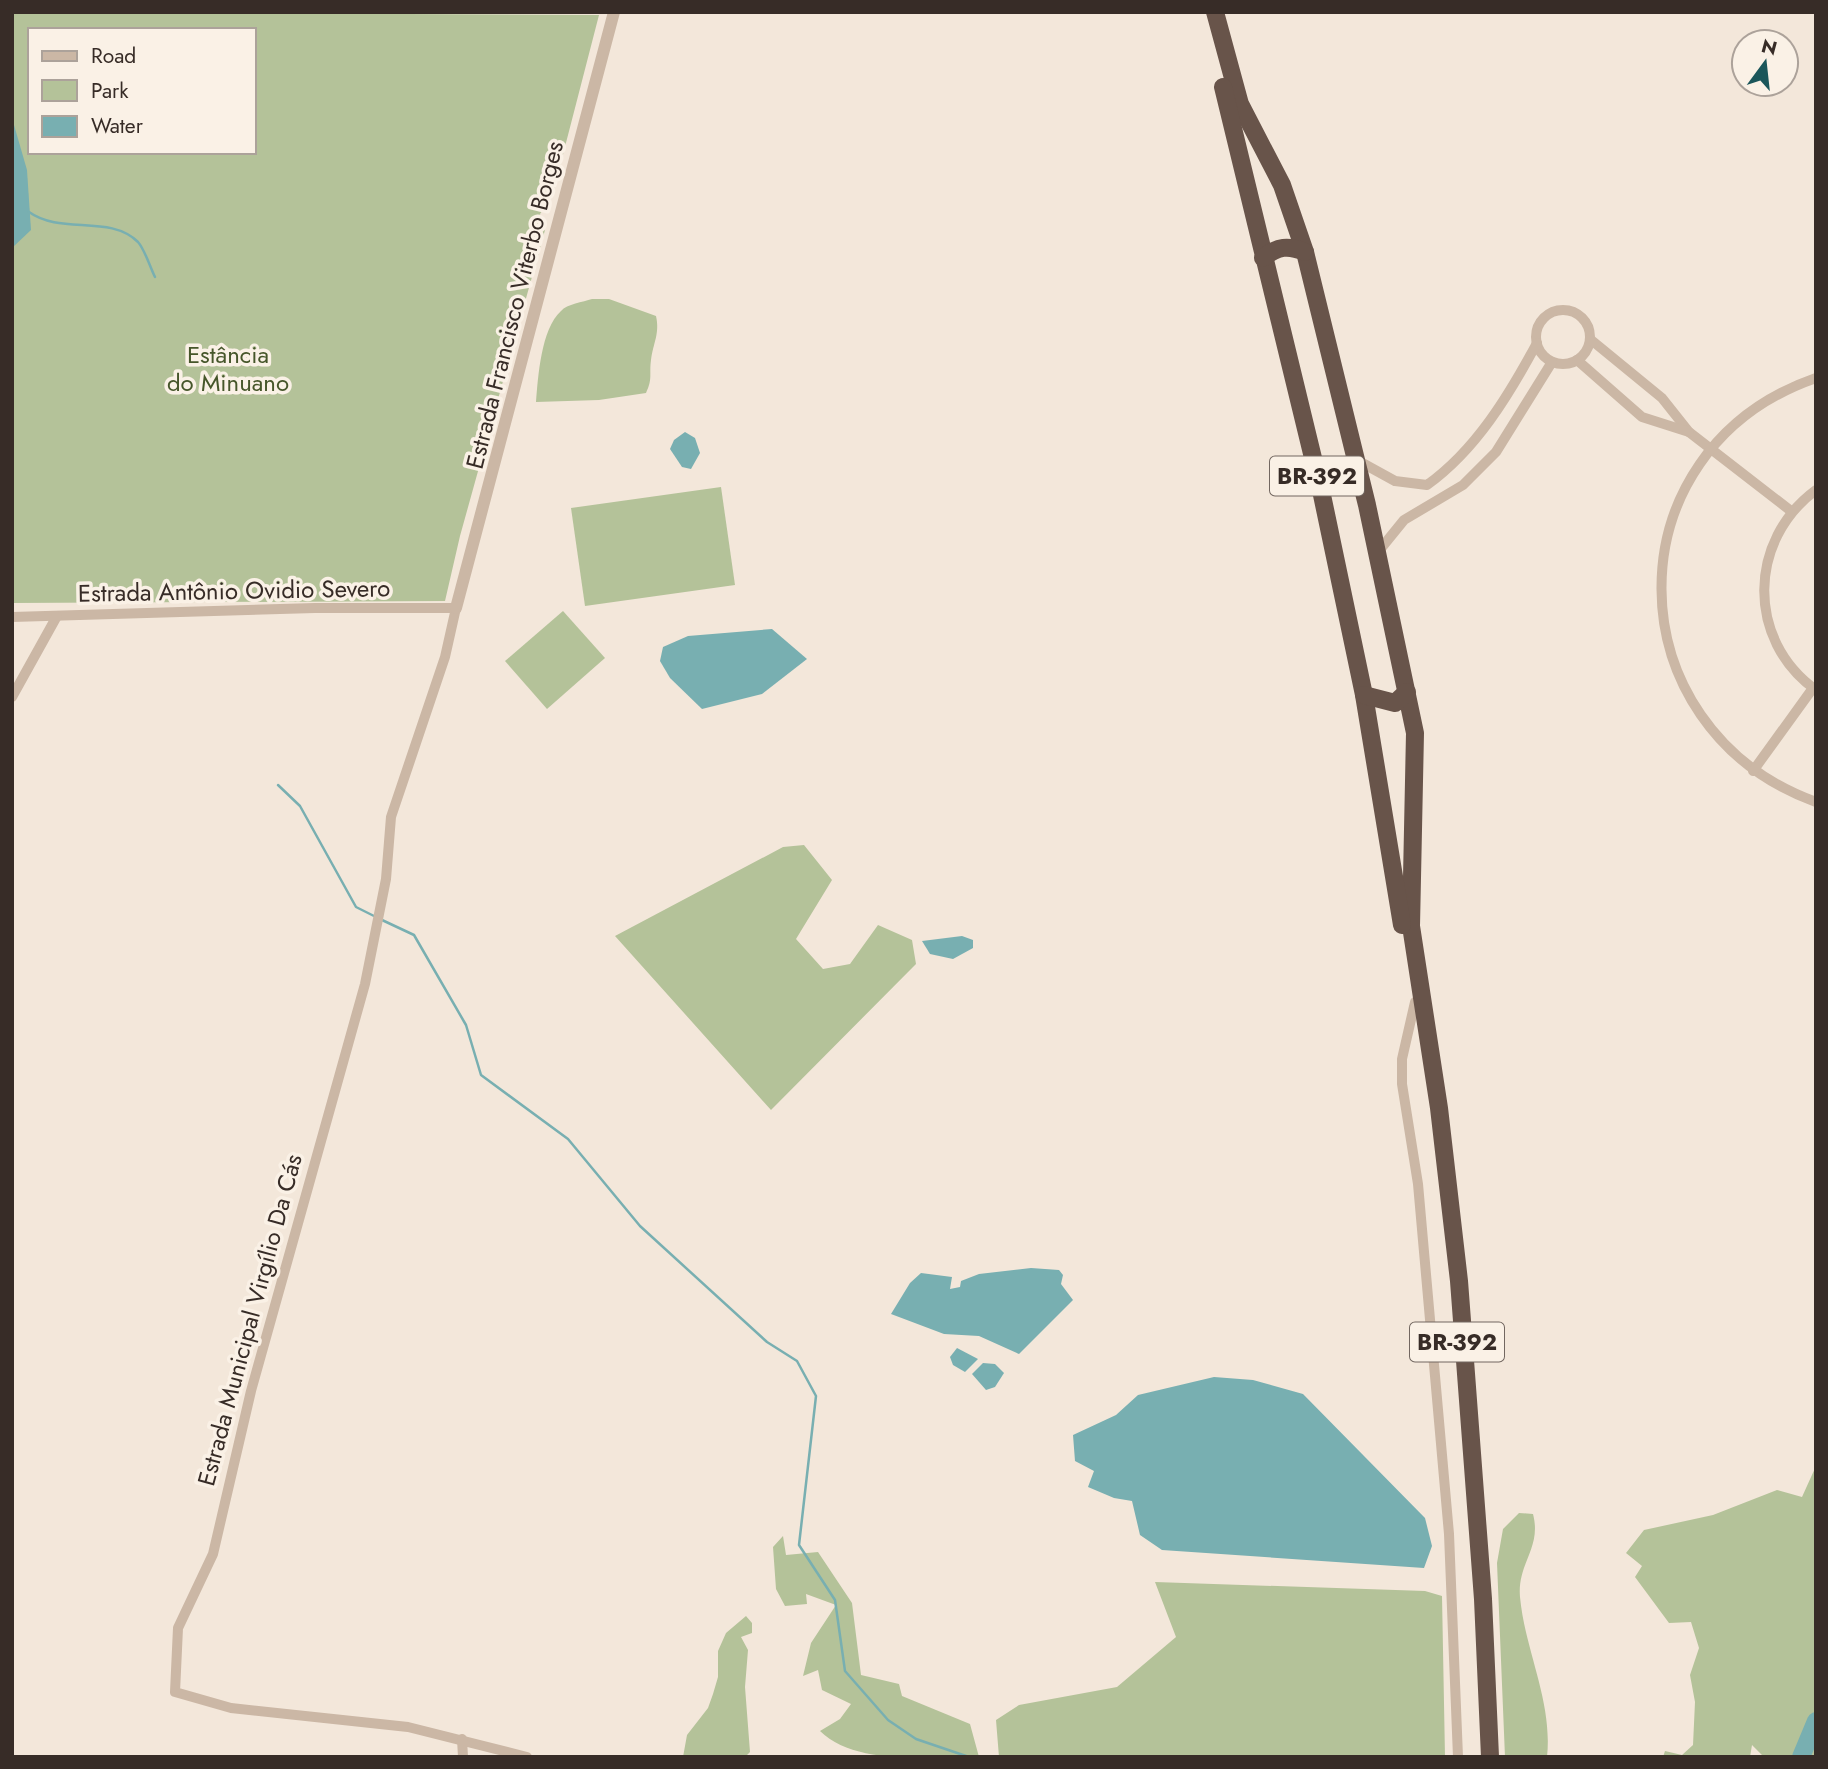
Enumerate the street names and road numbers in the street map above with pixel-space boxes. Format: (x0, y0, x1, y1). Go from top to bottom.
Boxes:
street label: Estrada Francisco Viterbo Borges (457, 137, 572, 472)
road number: BR-392 (1270, 456, 1364, 496)
street label: Estrada Antônio Ovidio Severo (78, 570, 390, 611)
street label: Estrada Municipal Virgílio Da Cás (188, 1150, 311, 1490)
road number: BR-392 (1410, 1322, 1504, 1362)

